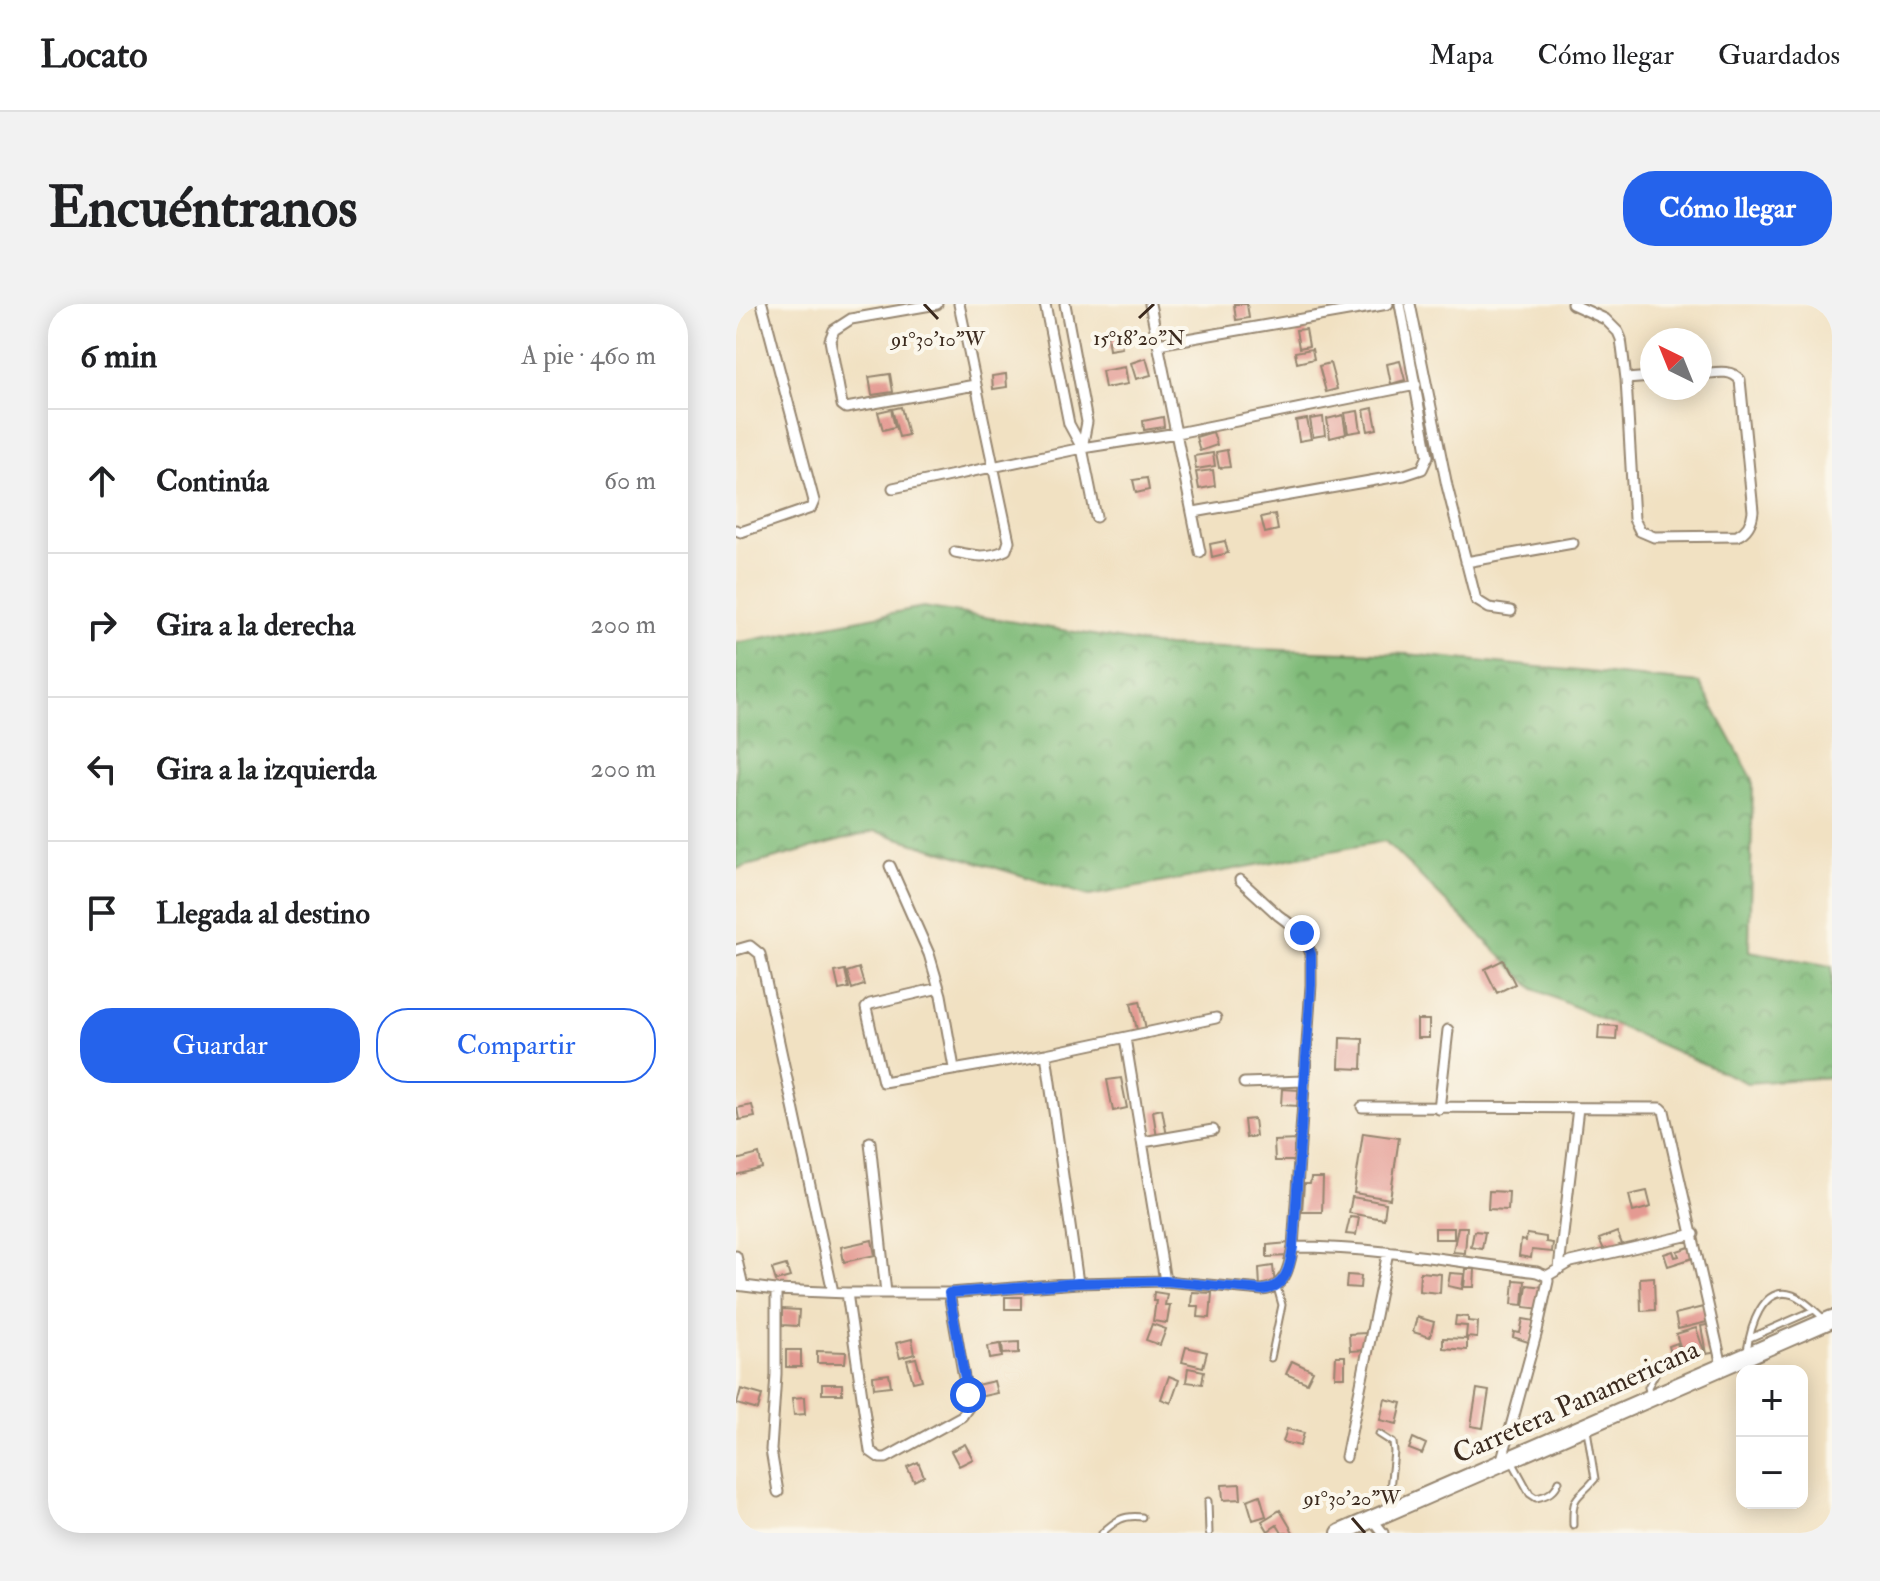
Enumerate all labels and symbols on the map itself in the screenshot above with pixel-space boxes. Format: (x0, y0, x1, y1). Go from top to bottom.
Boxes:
text: 15°18'20"N (1093, 326, 1185, 351)
text: 91°30'10"W (889, 327, 986, 352)
north arrow (1640, 328, 1712, 400)
route end (1284, 915, 1320, 951)
street label: Carretera Panamericana (1447, 1332, 1705, 1472)
route start (950, 1377, 986, 1413)
text: 91°30'20"W (1302, 1486, 1401, 1511)

